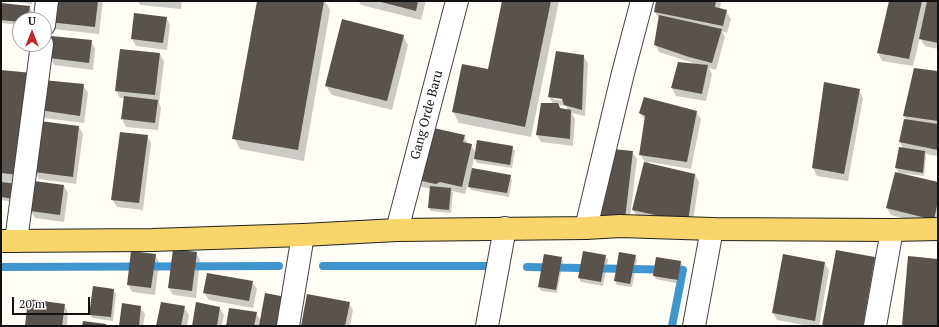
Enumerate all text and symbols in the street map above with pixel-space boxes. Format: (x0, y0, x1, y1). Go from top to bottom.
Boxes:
north arrow (12, 12, 52, 52)
text: U (28, 14, 36, 28)
street label: Gang Orde Baru (408, 69, 446, 161)
scale bar (14, 289, 92, 315)
text: 20 m (19, 296, 45, 311)

